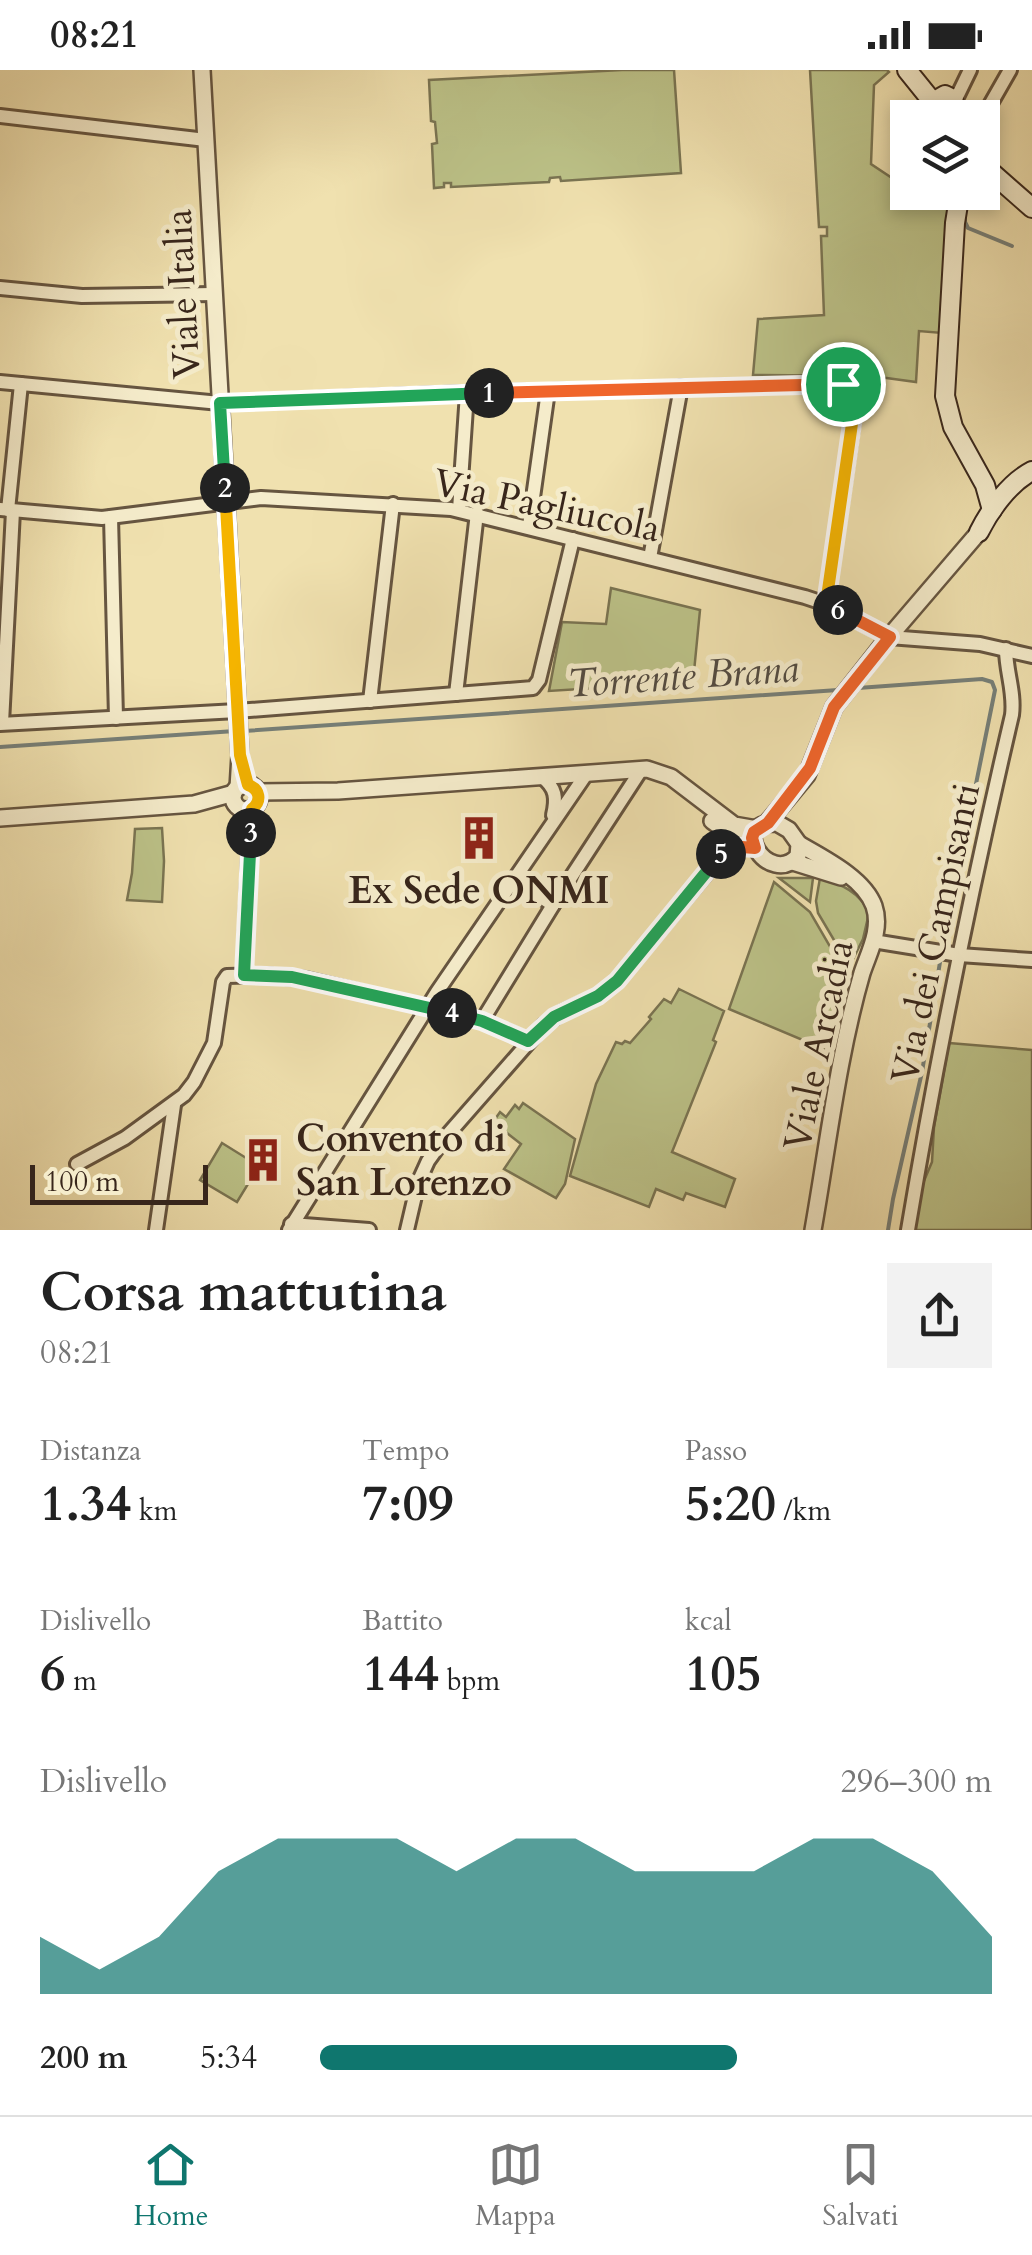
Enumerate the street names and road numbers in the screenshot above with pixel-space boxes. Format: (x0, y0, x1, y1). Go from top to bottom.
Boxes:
street label: Viale Italia (153, 208, 213, 380)
street label: Via Pagliucola (429, 457, 665, 555)
street label: Via dei Campisanti (879, 778, 993, 1088)
street label: Viale Arcadia (771, 935, 867, 1155)

